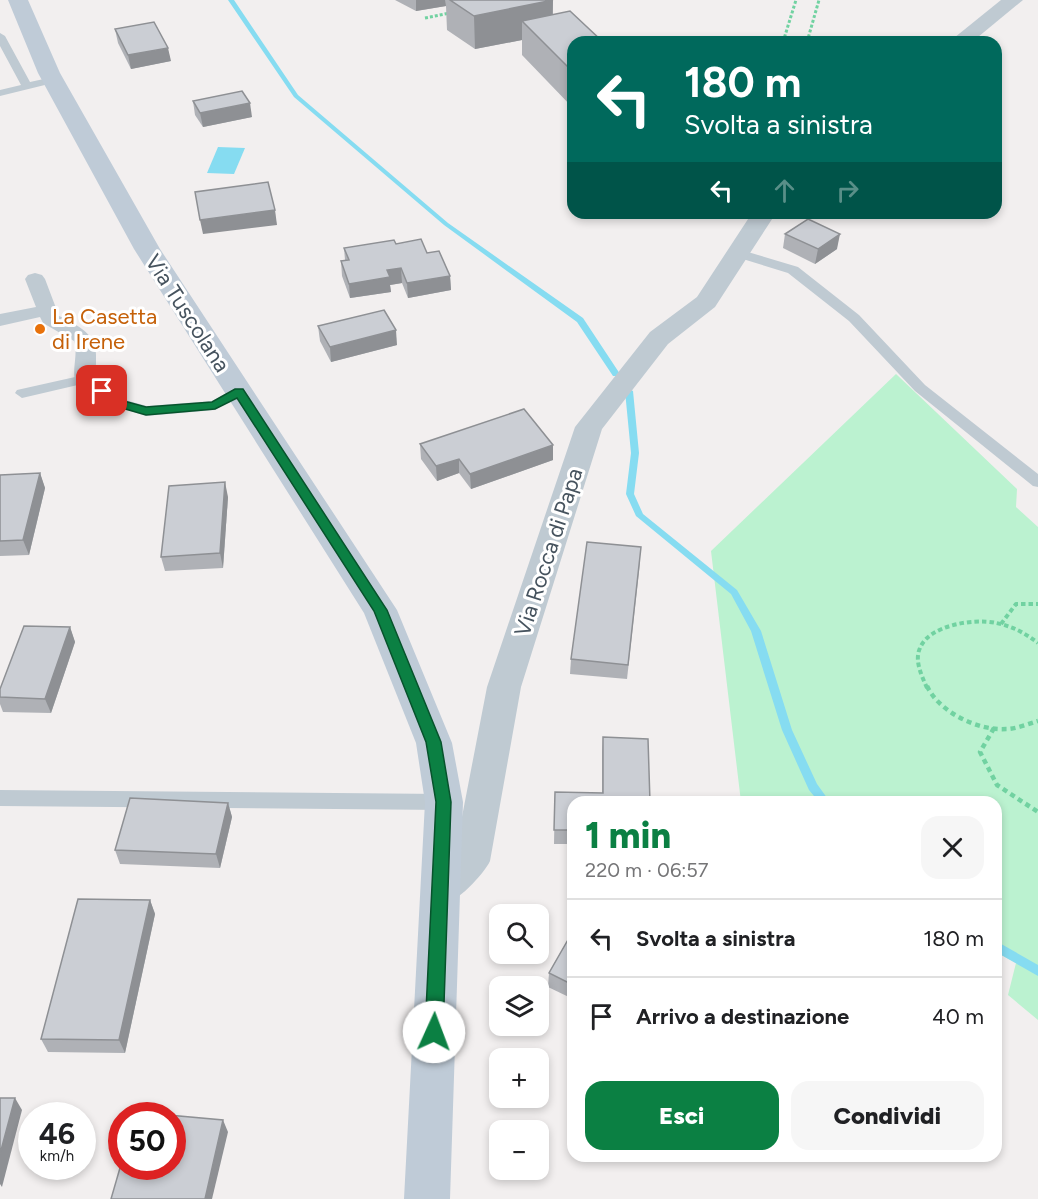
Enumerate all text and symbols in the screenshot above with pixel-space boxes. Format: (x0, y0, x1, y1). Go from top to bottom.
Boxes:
text: 180 m (684, 57, 801, 108)
icon: left (585, 60, 663, 138)
text: Svolta a sinistra (684, 108, 873, 141)
icon: left (705, 174, 738, 207)
icon: ahead (768, 174, 801, 207)
icon: right (831, 174, 864, 207)
street label: Via Tuscolana (140, 249, 236, 377)
place label: La Casetta di Irene (52, 303, 157, 355)
marker: La Casetta di Irene (33, 322, 47, 336)
pin (76, 365, 127, 416)
icon: arrive (85, 374, 118, 407)
street label: Via Rocca di Papa (509, 465, 588, 640)
text: 1 min (585, 814, 671, 857)
button: close (921, 816, 984, 879)
text: 220 m · 06:57 (585, 858, 709, 882)
map controls (489, 904, 549, 1180)
button: search (489, 904, 549, 964)
icon: left (585, 922, 618, 955)
text: Svolta a sinistra (636, 925, 795, 952)
text: 180 m (923, 925, 984, 952)
button: layers (489, 976, 549, 1036)
position arrow (402, 1000, 466, 1064)
icon: arrive (585, 1000, 618, 1033)
text: Arrivo a destinazione (636, 1003, 849, 1030)
text: 40 m (932, 1003, 984, 1030)
button: + (489, 1048, 549, 1108)
button: Esci (585, 1081, 779, 1150)
button: Condividi (791, 1081, 984, 1150)
speed limit sign: 50 (108, 1102, 186, 1180)
text: 46 (39, 1115, 75, 1152)
button: − (489, 1120, 549, 1180)
text: km/h (40, 1147, 74, 1165)

